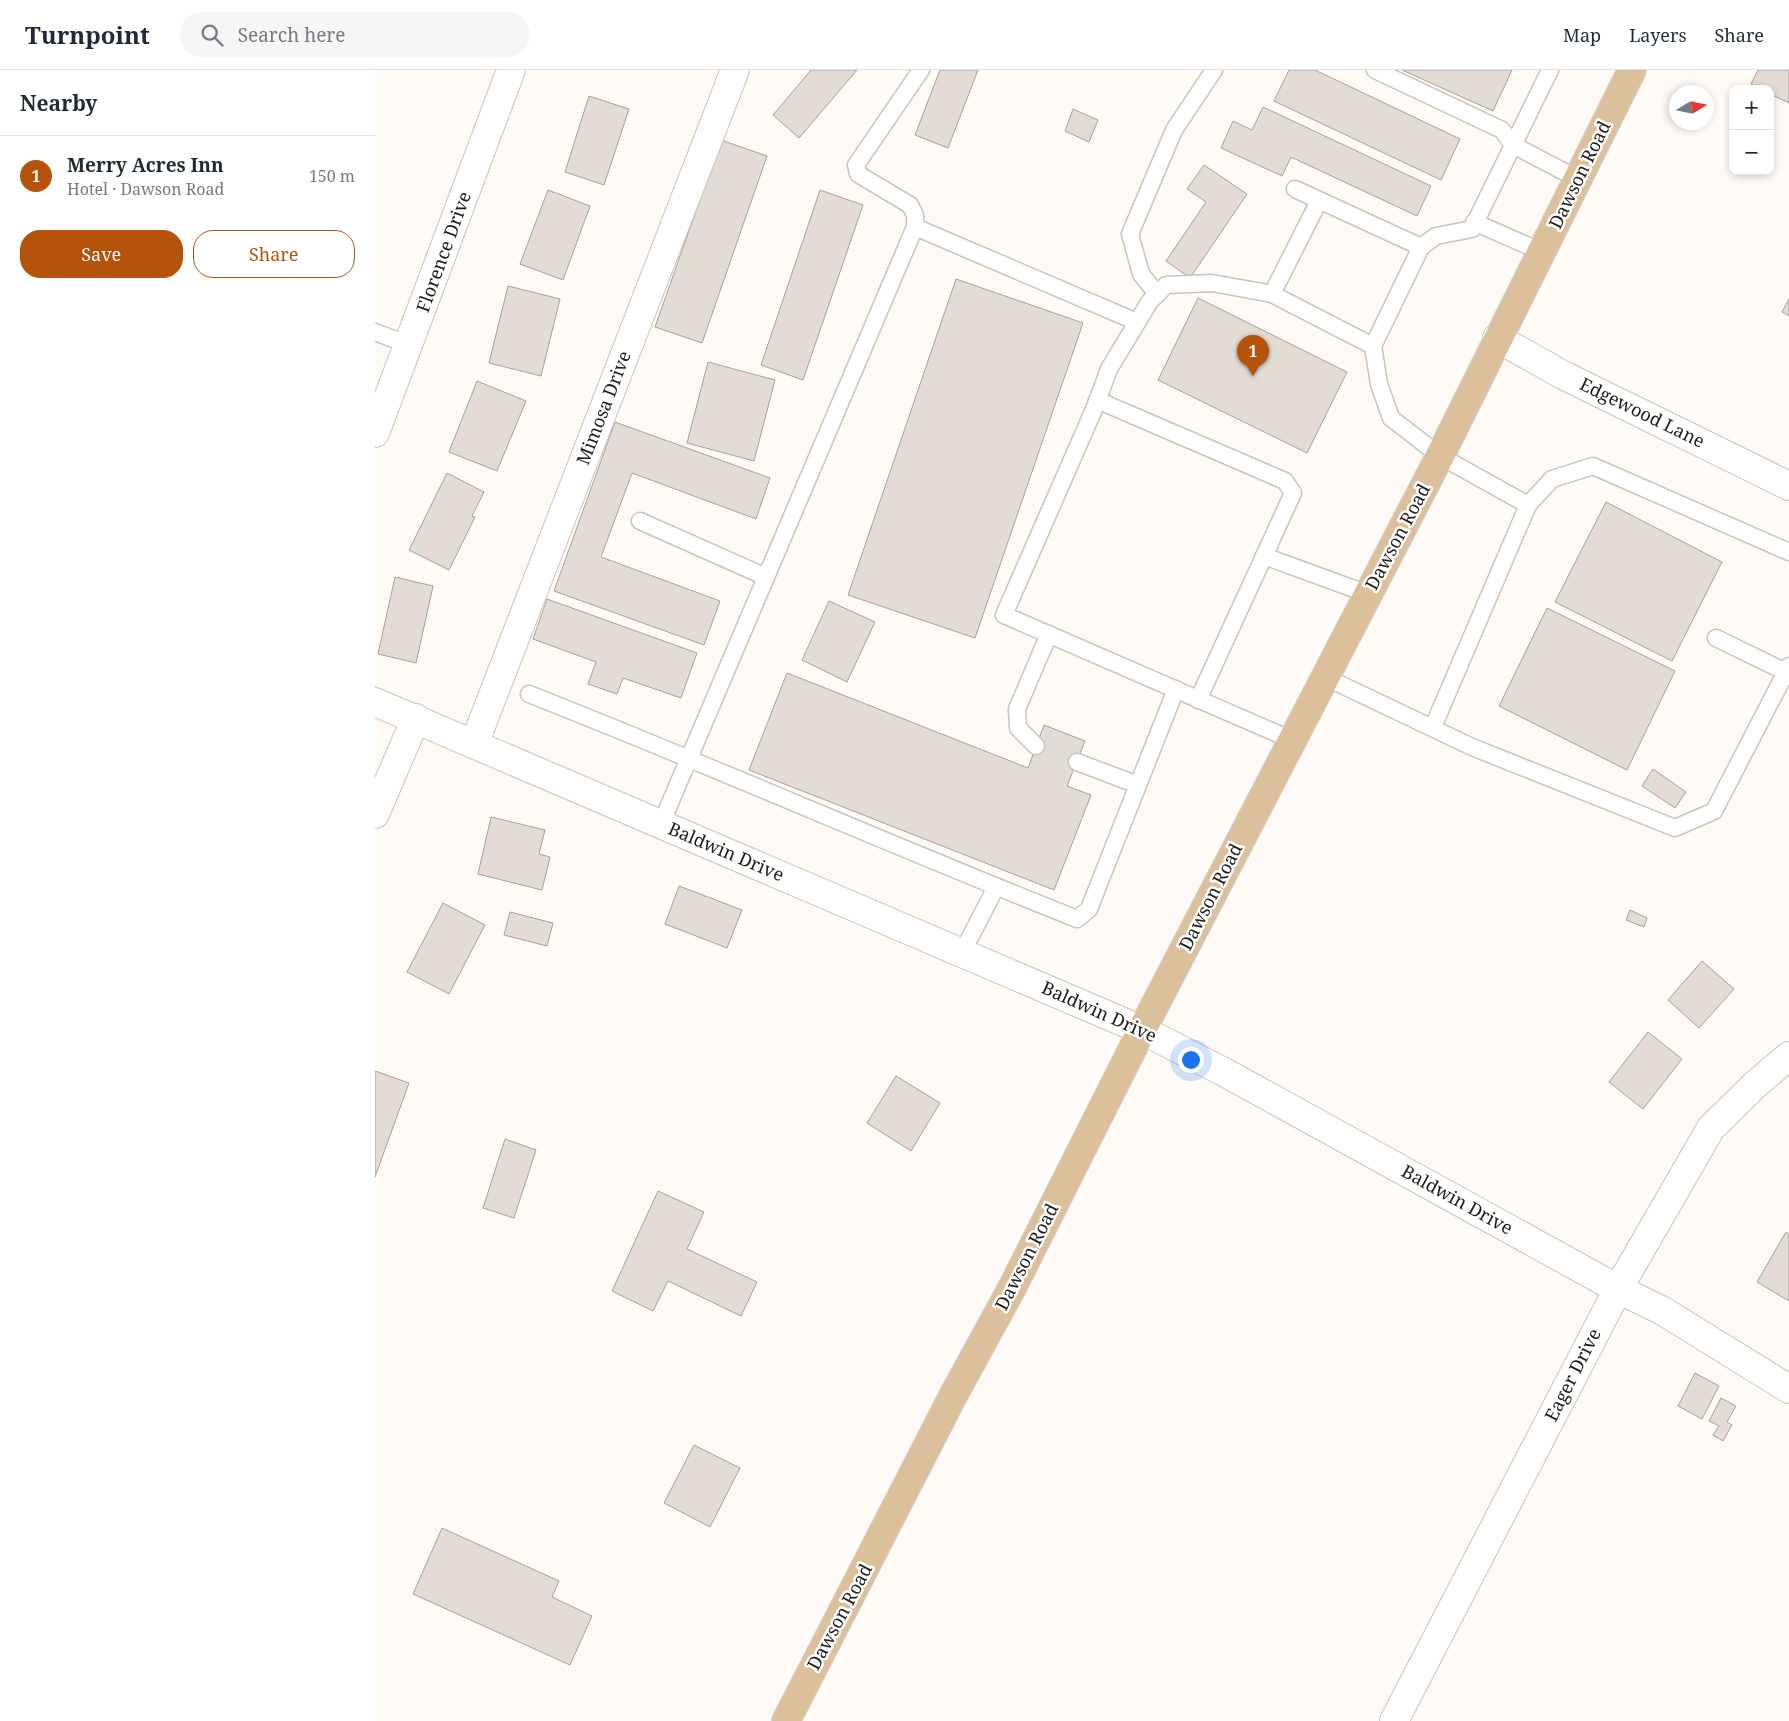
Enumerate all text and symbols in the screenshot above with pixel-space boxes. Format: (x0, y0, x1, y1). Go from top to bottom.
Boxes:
search box (180, 12, 530, 57)
text: Turnpoint (25, 18, 150, 51)
icon: search (198, 21, 226, 49)
text: Search here (238, 22, 346, 48)
text: Map (1563, 23, 1601, 47)
text: Layers (1629, 23, 1687, 47)
text: Share (1715, 23, 1764, 47)
north arrow (1669, 85, 1714, 130)
map controls (1729, 85, 1774, 175)
button: + (1729, 85, 1774, 130)
text: Nearby (20, 89, 98, 117)
street label: Dawson Road (1543, 117, 1616, 232)
button: − (1729, 130, 1774, 175)
text: Merry Acres Inn (67, 152, 224, 178)
text: 1 (31, 165, 41, 187)
text: 150 m (309, 165, 355, 187)
text: Hotel · Dawson Road (67, 178, 224, 200)
street label: Florence Drive (410, 188, 476, 315)
button: Save (20, 230, 183, 278)
button: Share (193, 230, 355, 278)
pin: 1 (1237, 335, 1269, 376)
street label: Mimosa Drive (570, 347, 636, 468)
street label: Edgewood Lane (1576, 371, 1709, 453)
street label: Dawson Road (1359, 479, 1435, 594)
street label: Baldwin Drive (665, 816, 788, 886)
street label: Dawson Road (1173, 839, 1247, 954)
street label: Baldwin Drive (1038, 975, 1161, 1047)
your location (1178, 1047, 1204, 1073)
street label: Baldwin Drive (1398, 1159, 1517, 1240)
street label: Dawson Road (989, 1199, 1063, 1314)
street label: Eager Drive (1538, 1324, 1606, 1425)
street label: Dawson Road (801, 1559, 877, 1674)

